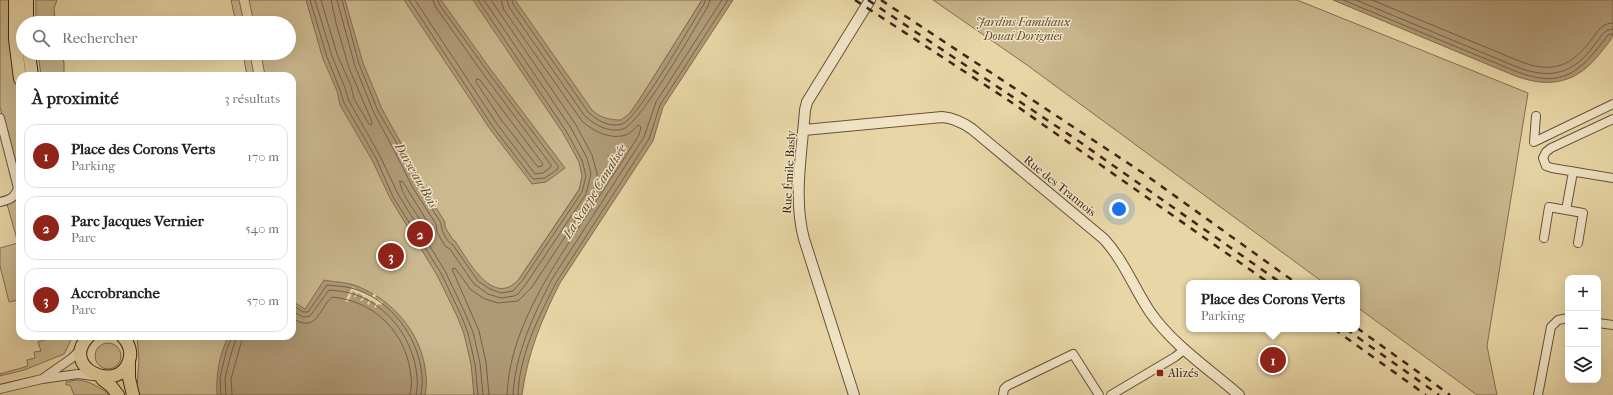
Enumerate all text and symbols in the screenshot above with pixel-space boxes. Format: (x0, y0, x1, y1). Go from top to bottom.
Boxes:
park label: Jardins Familiaux Douai Dorignies (976, 15, 1071, 43)
search box (16, 16, 296, 60)
icon: search (30, 27, 52, 49)
text: Rechercher (62, 29, 137, 47)
text: À proximité (32, 88, 119, 108)
text: 3 résultats (224, 91, 280, 106)
street label: Rue Émile Basly (779, 129, 798, 214)
water label: Darse au Bois (391, 139, 442, 211)
text: Place des Corons Verts (71, 140, 215, 158)
water label: La Scarpe Canalisée (559, 141, 630, 242)
text: 1 (44, 149, 48, 164)
text: 170 m (247, 149, 279, 164)
street label: Rue des Trannois (1021, 153, 1099, 220)
text: Parking (71, 158, 115, 173)
your location (1109, 199, 1129, 219)
text: Parc Jacques Vernier (71, 212, 204, 230)
pin: 2 (407, 219, 433, 249)
text: 2 (43, 221, 49, 236)
text: 540 m (245, 221, 279, 236)
text: Parc (71, 230, 96, 245)
pin: 3 (378, 241, 404, 271)
map controls (1565, 275, 1601, 383)
button: + (1565, 275, 1601, 311)
popup (1186, 280, 1360, 332)
text: Accrobranche (71, 284, 160, 302)
text: Place des Corons Verts (1201, 290, 1345, 308)
text: 3 (43, 293, 49, 308)
text: 570 m (246, 293, 279, 308)
text: Parc (71, 302, 96, 317)
text: Parking (1201, 308, 1245, 323)
button: − (1565, 311, 1601, 347)
pin: 1 (1260, 345, 1286, 375)
button: layers (1565, 347, 1601, 383)
place label: Alizés (1167, 366, 1199, 380)
marker: Alizés (1155, 368, 1165, 378)

